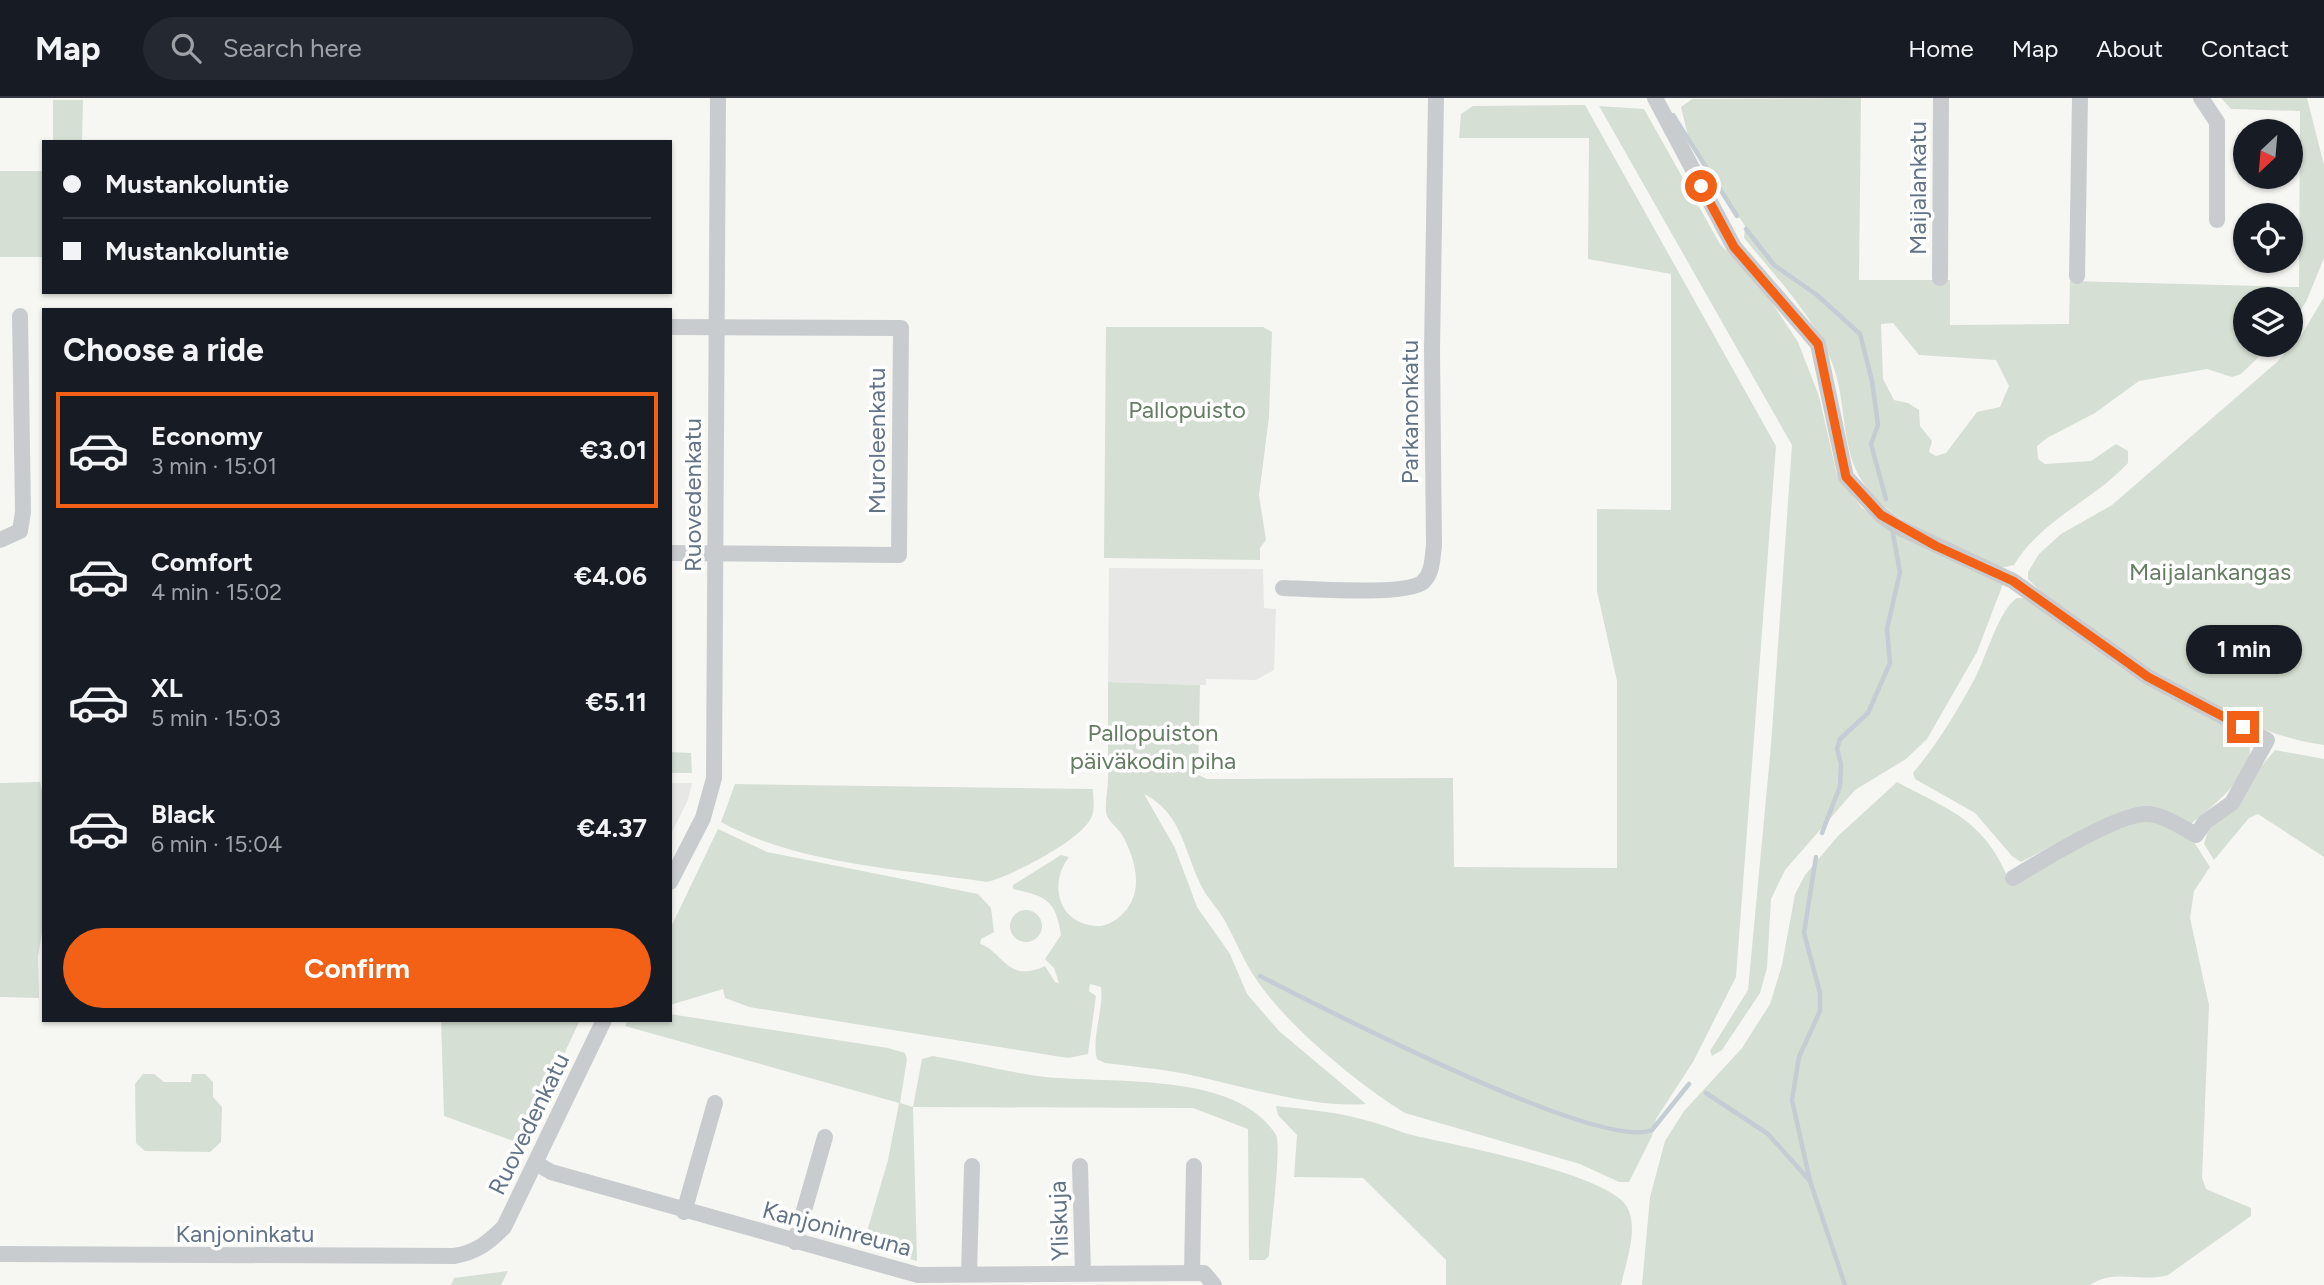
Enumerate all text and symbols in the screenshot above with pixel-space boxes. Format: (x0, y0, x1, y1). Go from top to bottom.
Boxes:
search box (143, 17, 633, 80)
text: Map (35, 29, 101, 68)
icon: search (167, 29, 205, 67)
text: Search here (223, 32, 362, 64)
text: Home (1908, 34, 1974, 63)
text: Map (2012, 34, 2058, 63)
text: About (2096, 34, 2163, 63)
text: Contact (2201, 34, 2289, 63)
north arrow (2233, 119, 2303, 189)
map controls (2233, 119, 2303, 357)
street label: Maijalankatu (1903, 121, 1932, 255)
text: Mustankoluntie (105, 168, 289, 200)
route start (1685, 170, 1717, 202)
button: locate (2233, 203, 2303, 273)
text: Mustankoluntie (105, 235, 289, 267)
button: layers (2233, 287, 2303, 357)
text: Choose a ride (63, 331, 264, 369)
street label: Parkanonkatu (1395, 340, 1424, 484)
street label: Muroleenkatu (862, 368, 891, 514)
park label: Pallopuisto (1128, 395, 1246, 424)
street label: Ruovedenkatu (678, 418, 707, 572)
icon: car (67, 419, 130, 482)
text: Economy (151, 420, 263, 452)
text: €3.01 (580, 434, 647, 466)
text: 3 min · 15:01 (151, 452, 277, 480)
icon: car (67, 545, 130, 608)
text: Comfort (151, 546, 253, 578)
park label: Maijalankangas (2129, 557, 2291, 586)
text: €4.06 (574, 560, 647, 592)
text: 4 min · 15:02 (151, 578, 282, 606)
callout: 1 min (2185, 626, 2301, 674)
text: 1 min (2217, 635, 2271, 663)
icon: car (67, 671, 130, 734)
text: XL (151, 672, 183, 704)
text: €5.11 (585, 686, 647, 718)
text: 5 min · 15:03 (151, 704, 281, 732)
route end (2227, 711, 2259, 743)
park label: Pallopuiston päiväkodin piha (1070, 718, 1236, 775)
icon: car (67, 797, 130, 860)
text: Black (151, 798, 215, 830)
text: €4.37 (577, 812, 647, 844)
text: 6 min · 15:04 (151, 830, 282, 858)
button: Confirm (63, 928, 651, 1008)
street label: Ruovedenkatu (482, 1048, 575, 1199)
street label: Yliskuja (1043, 1180, 1074, 1262)
street label: Kanjoninreuna (759, 1195, 915, 1262)
street label: Kanjoninkatu (176, 1219, 314, 1248)

